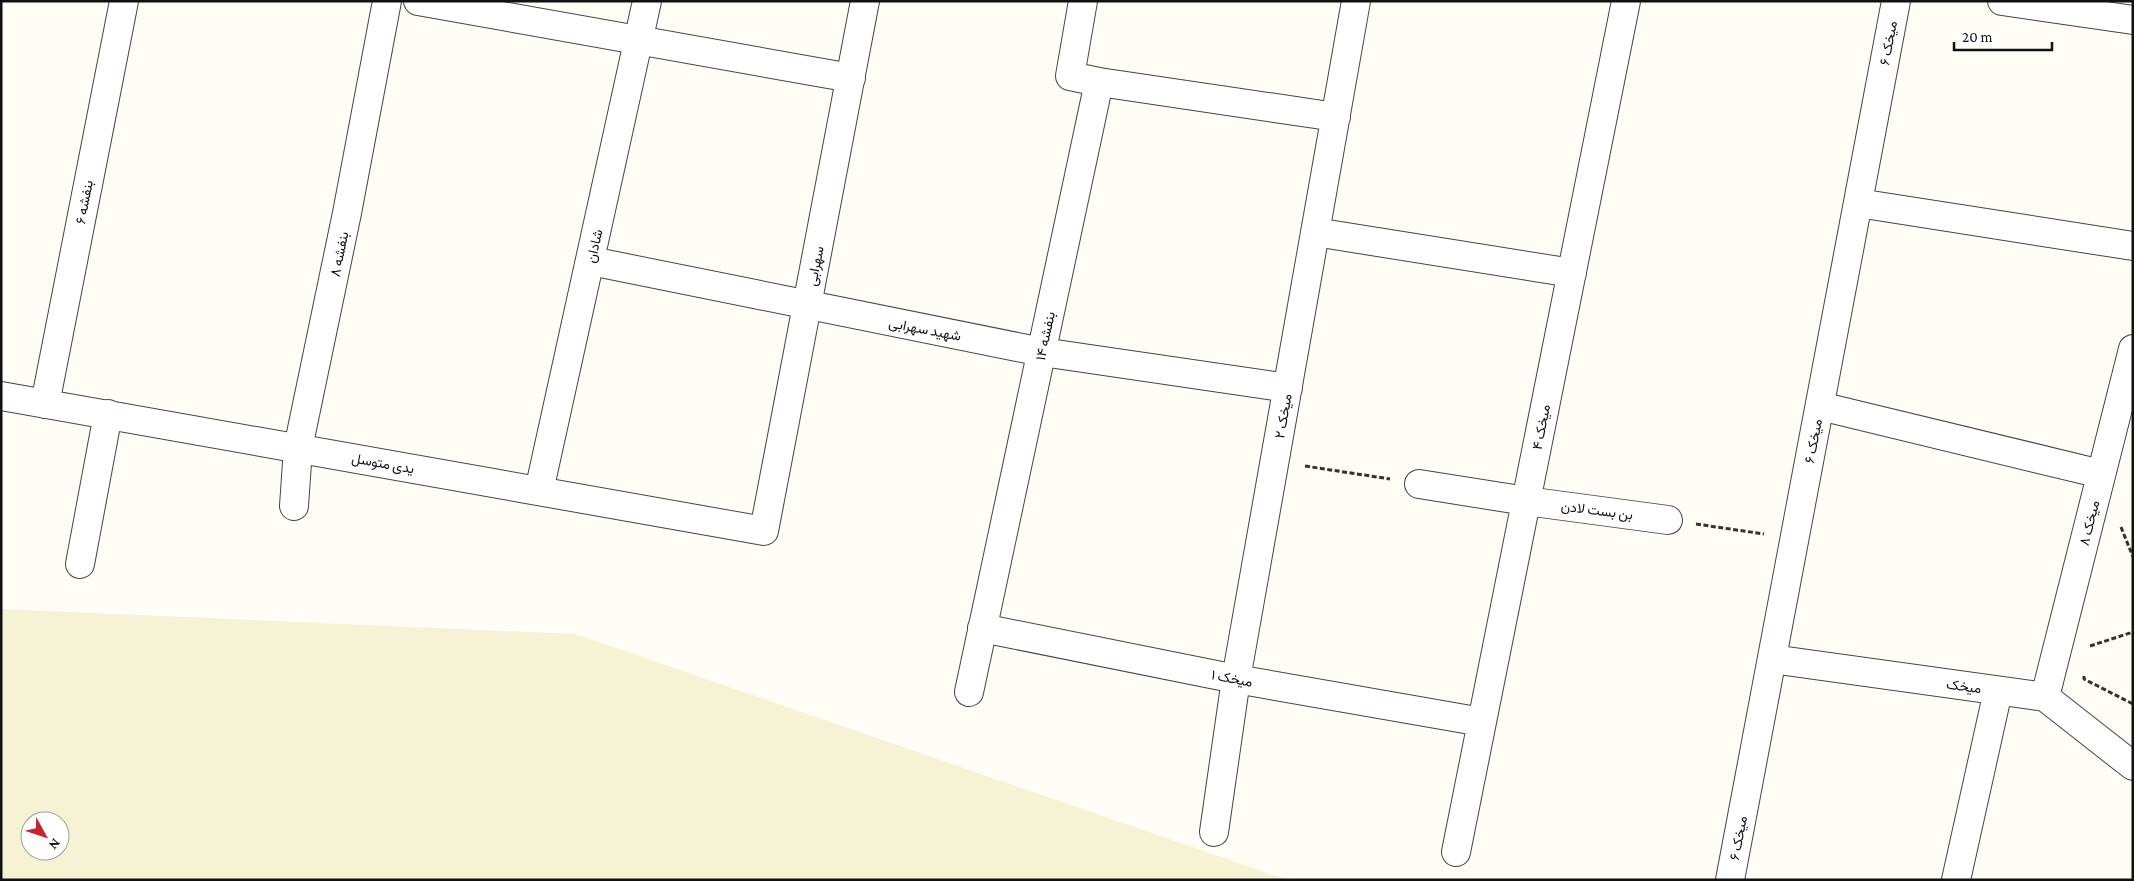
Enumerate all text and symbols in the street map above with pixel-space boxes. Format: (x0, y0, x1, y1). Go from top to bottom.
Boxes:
street label: میخک ۶ (1876, 20, 1900, 66)
scale bar (1954, 20, 2052, 52)
text: 20 m (1962, 29, 1993, 45)
street label: بنفشه ۶ (72, 179, 97, 225)
street label: شادان (582, 228, 607, 265)
street label: بنفشه ۸ (326, 230, 353, 278)
street label: سهرابی (803, 245, 828, 287)
street label: بنفشه ۱۴ (1032, 310, 1059, 362)
street label: شهید سهرابی (887, 314, 963, 345)
street label: میخک ۲ (1271, 392, 1295, 440)
street label: میخک ۴ (1529, 403, 1553, 451)
street label: میخک ۶ (1801, 418, 1825, 464)
street label: یدی متوسل (350, 450, 416, 477)
street label: بن بست لادن (1560, 498, 1634, 523)
street label: میخک ۸ (2076, 499, 2102, 547)
street label: میخک ۱ (1210, 666, 1254, 690)
street label: میخک (1945, 676, 1983, 696)
north arrow (20, 811, 70, 861)
street label: میخک ۶ (1726, 815, 1750, 861)
text: N (45, 836, 64, 854)

